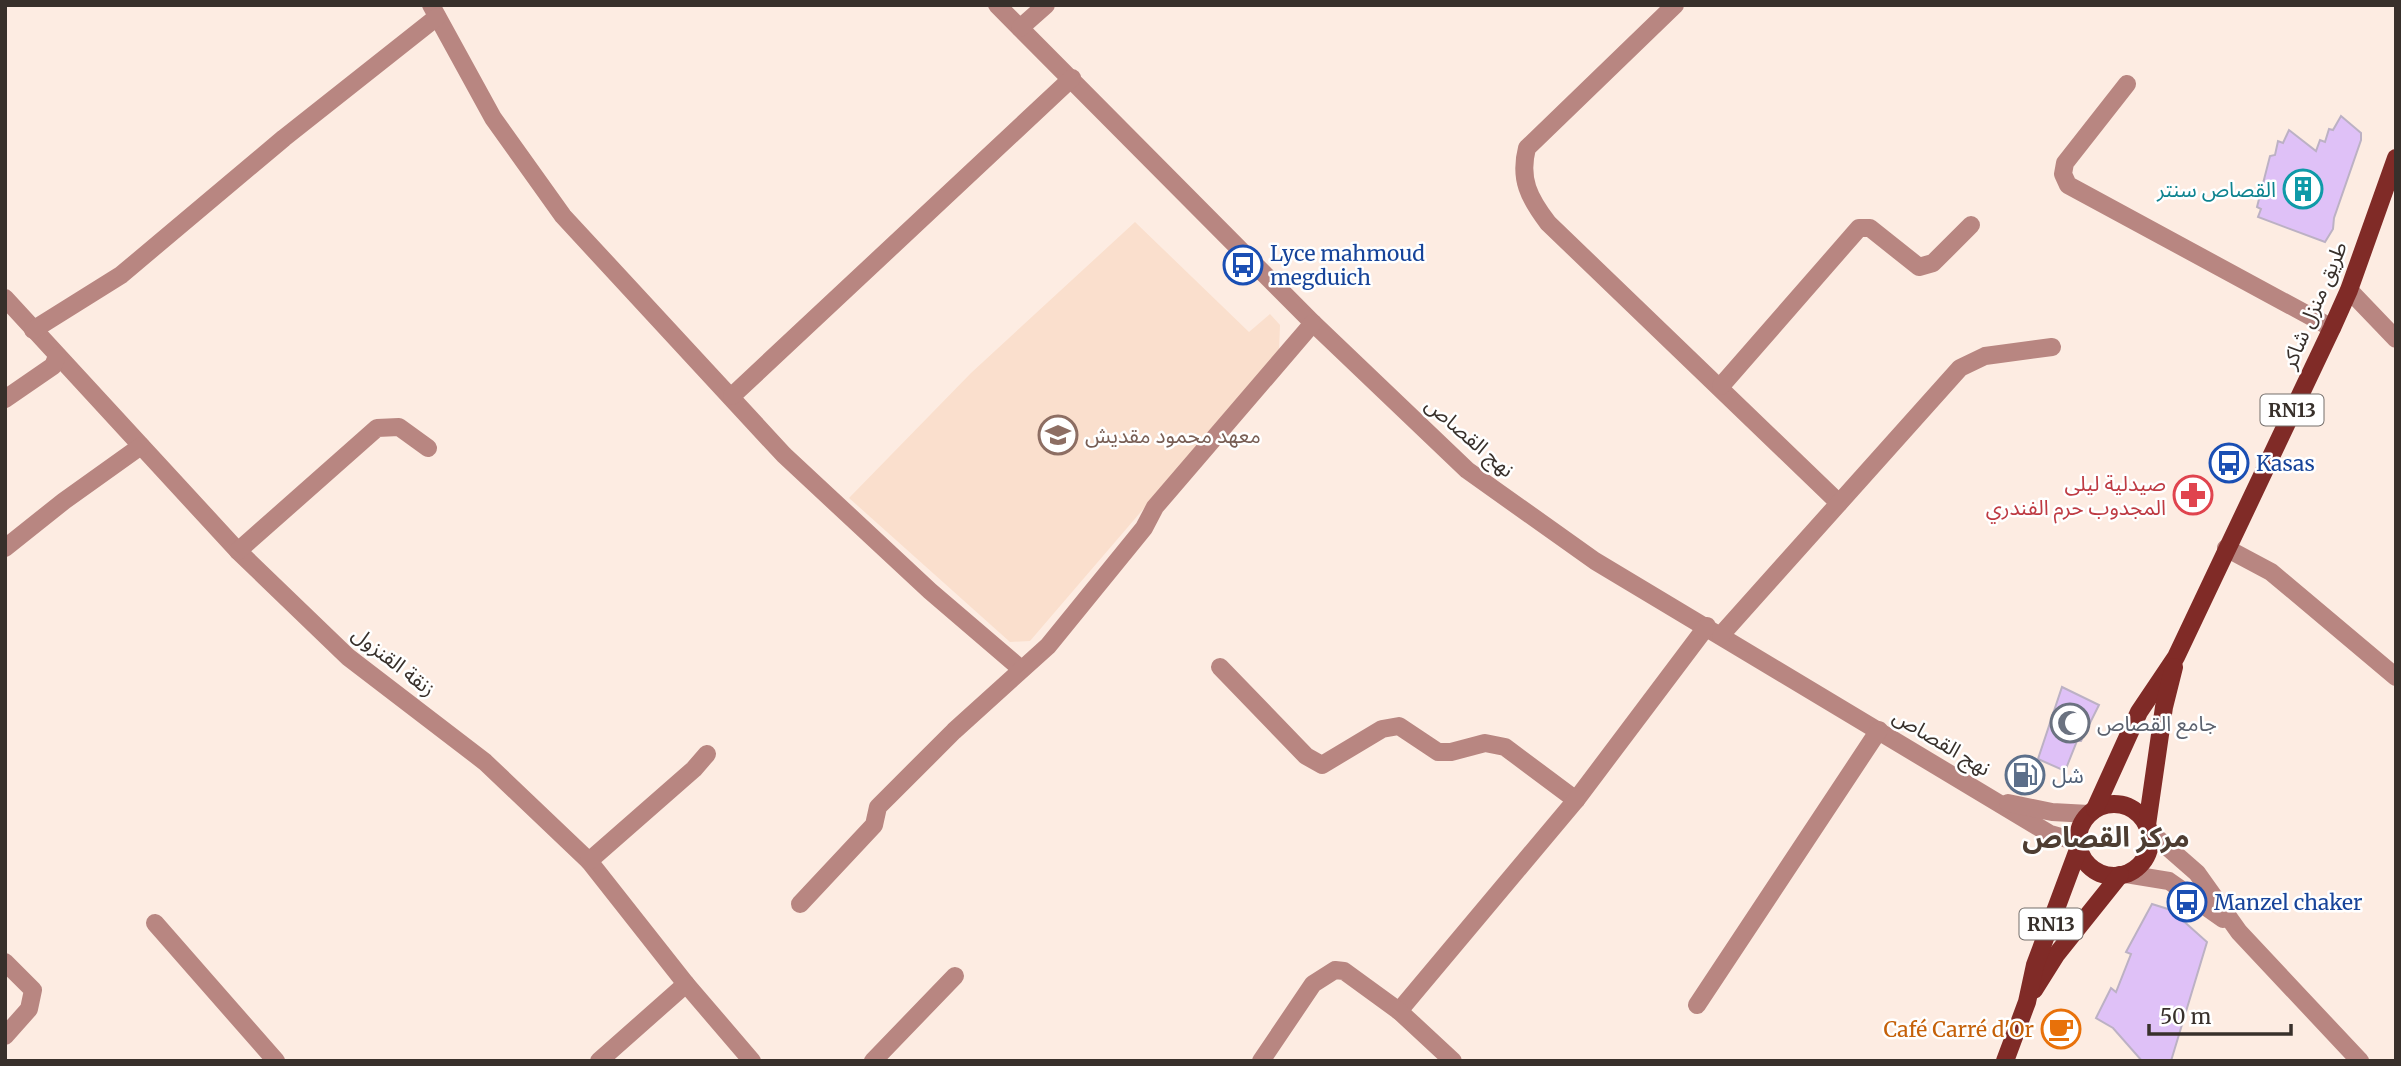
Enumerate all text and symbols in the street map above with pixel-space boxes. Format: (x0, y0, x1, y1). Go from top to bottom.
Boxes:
building icon: القصاص سنتر (2282, 168, 2324, 210)
place label: القصاص سنتر (2156, 176, 2276, 203)
street label: طريق منزل شاكر (2275, 237, 2353, 374)
place label: Lyce mahmoud megduich (1270, 240, 1425, 291)
bus stop icon: Lyce mahmoud megduich (1222, 244, 1264, 286)
street label: نهج القصاص (1419, 391, 1520, 485)
road number: RN13 (2260, 394, 2324, 426)
school or university icon: معهد محمود مقديش (1037, 414, 1079, 456)
place label: معهد محمود مقديش (1085, 422, 1261, 449)
bus stop icon: Kasas (2208, 442, 2250, 484)
place label: Kasas (2256, 450, 2315, 477)
place label: صيدلية ليلى المجدوب حرم الفندري (1986, 470, 2166, 524)
pharmacy icon: صيدلية ليلى المجدوب حرم الفندري (2172, 474, 2214, 516)
street label: زنقة القنزول (347, 620, 441, 702)
street label: نهج القصاص (1887, 702, 1996, 783)
mosque icon: جامع القصاص (2049, 702, 2091, 744)
place label: جامع القصاص (2097, 710, 2217, 739)
fuel station icon: شل (2004, 754, 2046, 796)
place label: شل (2052, 762, 2084, 789)
district label: مركز القصاص (2022, 819, 2190, 855)
bus stop icon: Manzel chaker (2166, 881, 2208, 923)
place label: Manzel chaker (2214, 889, 2362, 916)
road number: RN13 (2020, 908, 2082, 940)
scale bar (2149, 992, 2291, 1036)
text: 50 m (2160, 1003, 2211, 1030)
cafe icon: Café Carré d'Or (2040, 1008, 2082, 1050)
place label: Café Carré d'Or (1883, 1016, 2034, 1043)

